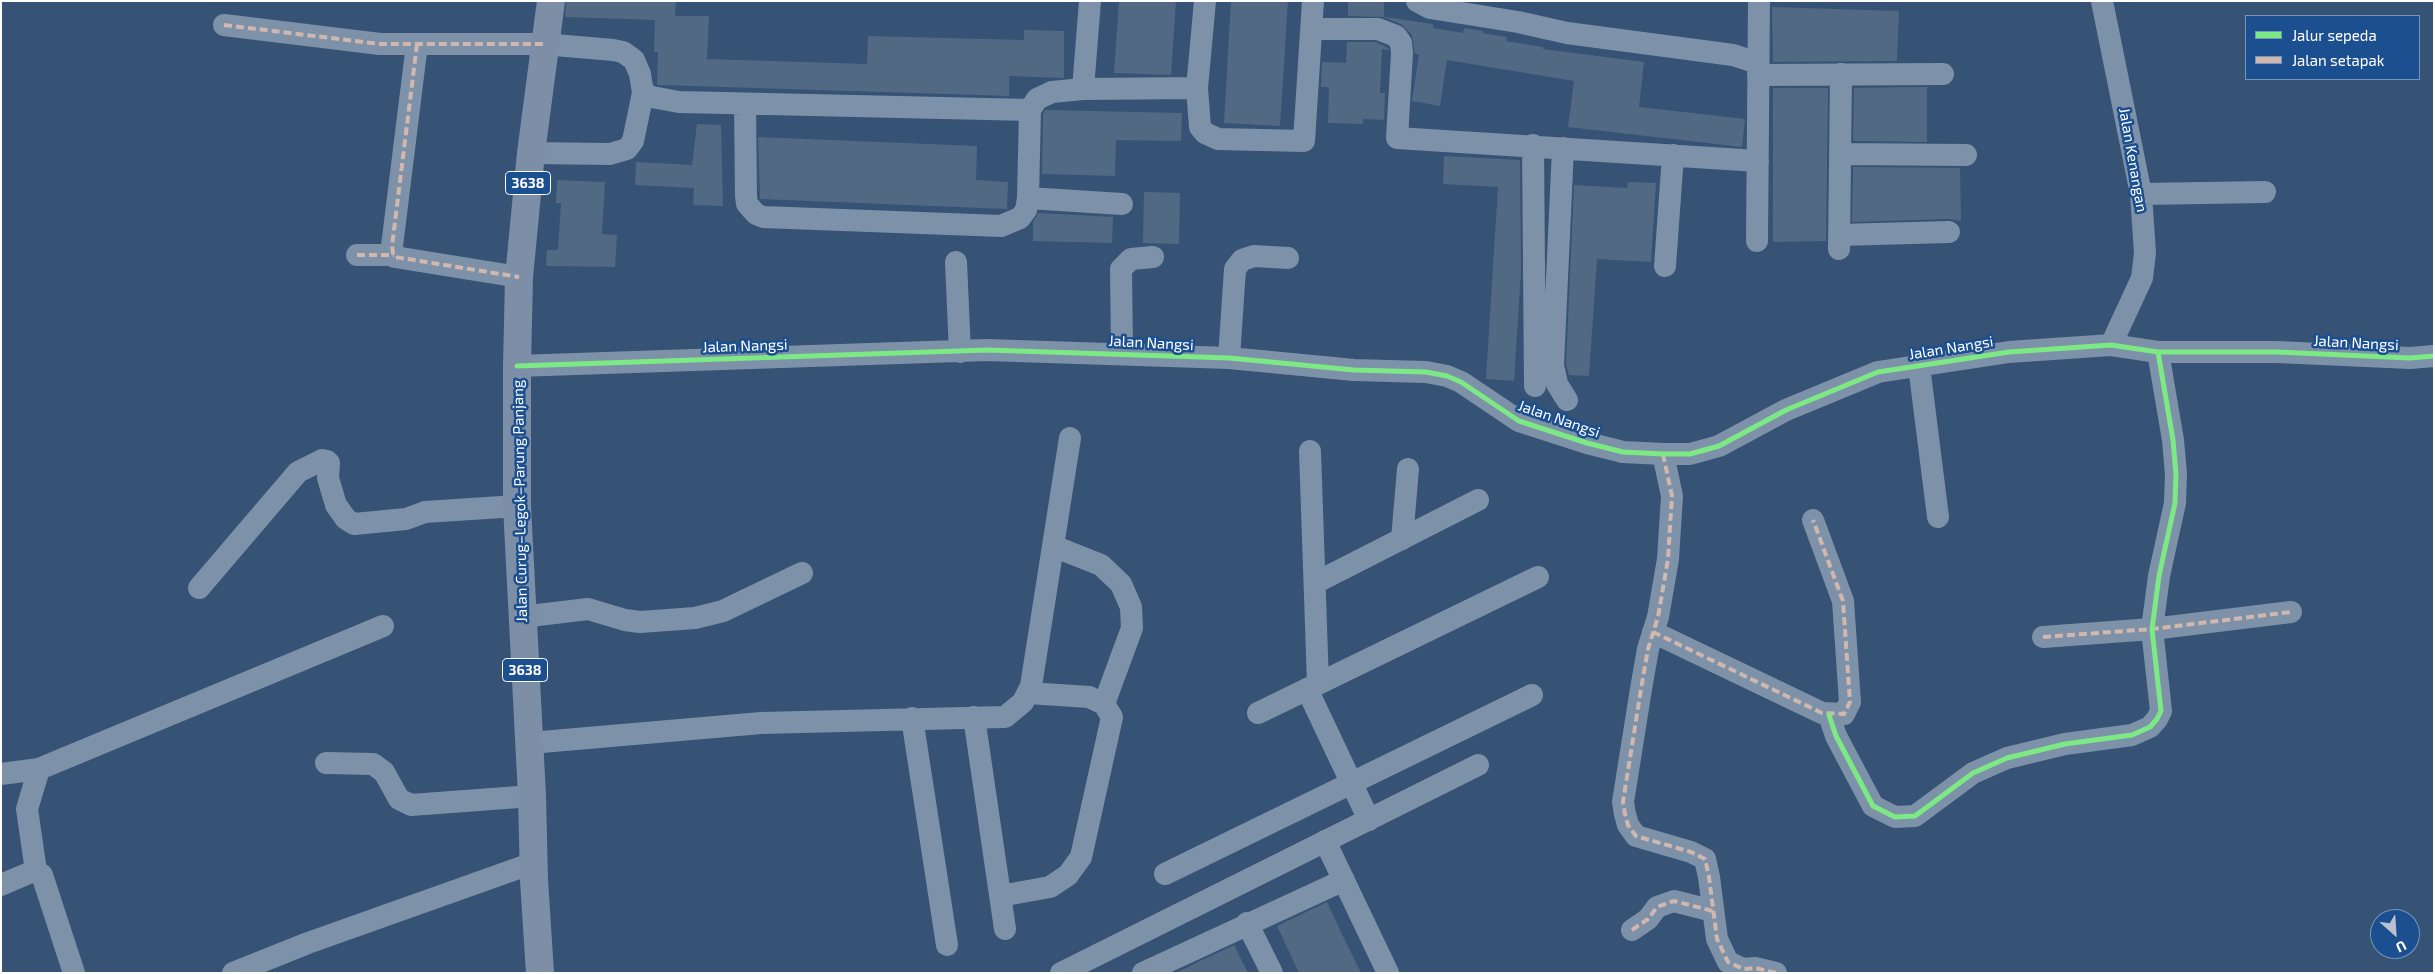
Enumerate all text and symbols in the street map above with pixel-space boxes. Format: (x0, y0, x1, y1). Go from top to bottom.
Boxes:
legend (2245, 15, 2420, 80)
text: Jalur sepeda (2292, 26, 2377, 44)
text: Jalan setapak (2292, 51, 2384, 69)
street label: Jalan Kenangan (2115, 106, 2151, 214)
road number: 3638 (506, 172, 550, 194)
street label: Jalan Nangsi (1108, 332, 1194, 354)
street label: Jalan Nangsi (1907, 332, 1995, 364)
street label: Jalan Nangsi (2313, 332, 2399, 354)
street label: Jalan Nangsi (702, 336, 788, 356)
street label: Jalan Curug–Legok–Parung Panjang (509, 380, 531, 622)
street label: Jalan Nangsi (1516, 397, 1602, 441)
road number: 3638 (502, 658, 548, 682)
north arrow (2370, 909, 2420, 959)
text: U (2393, 937, 2409, 957)

